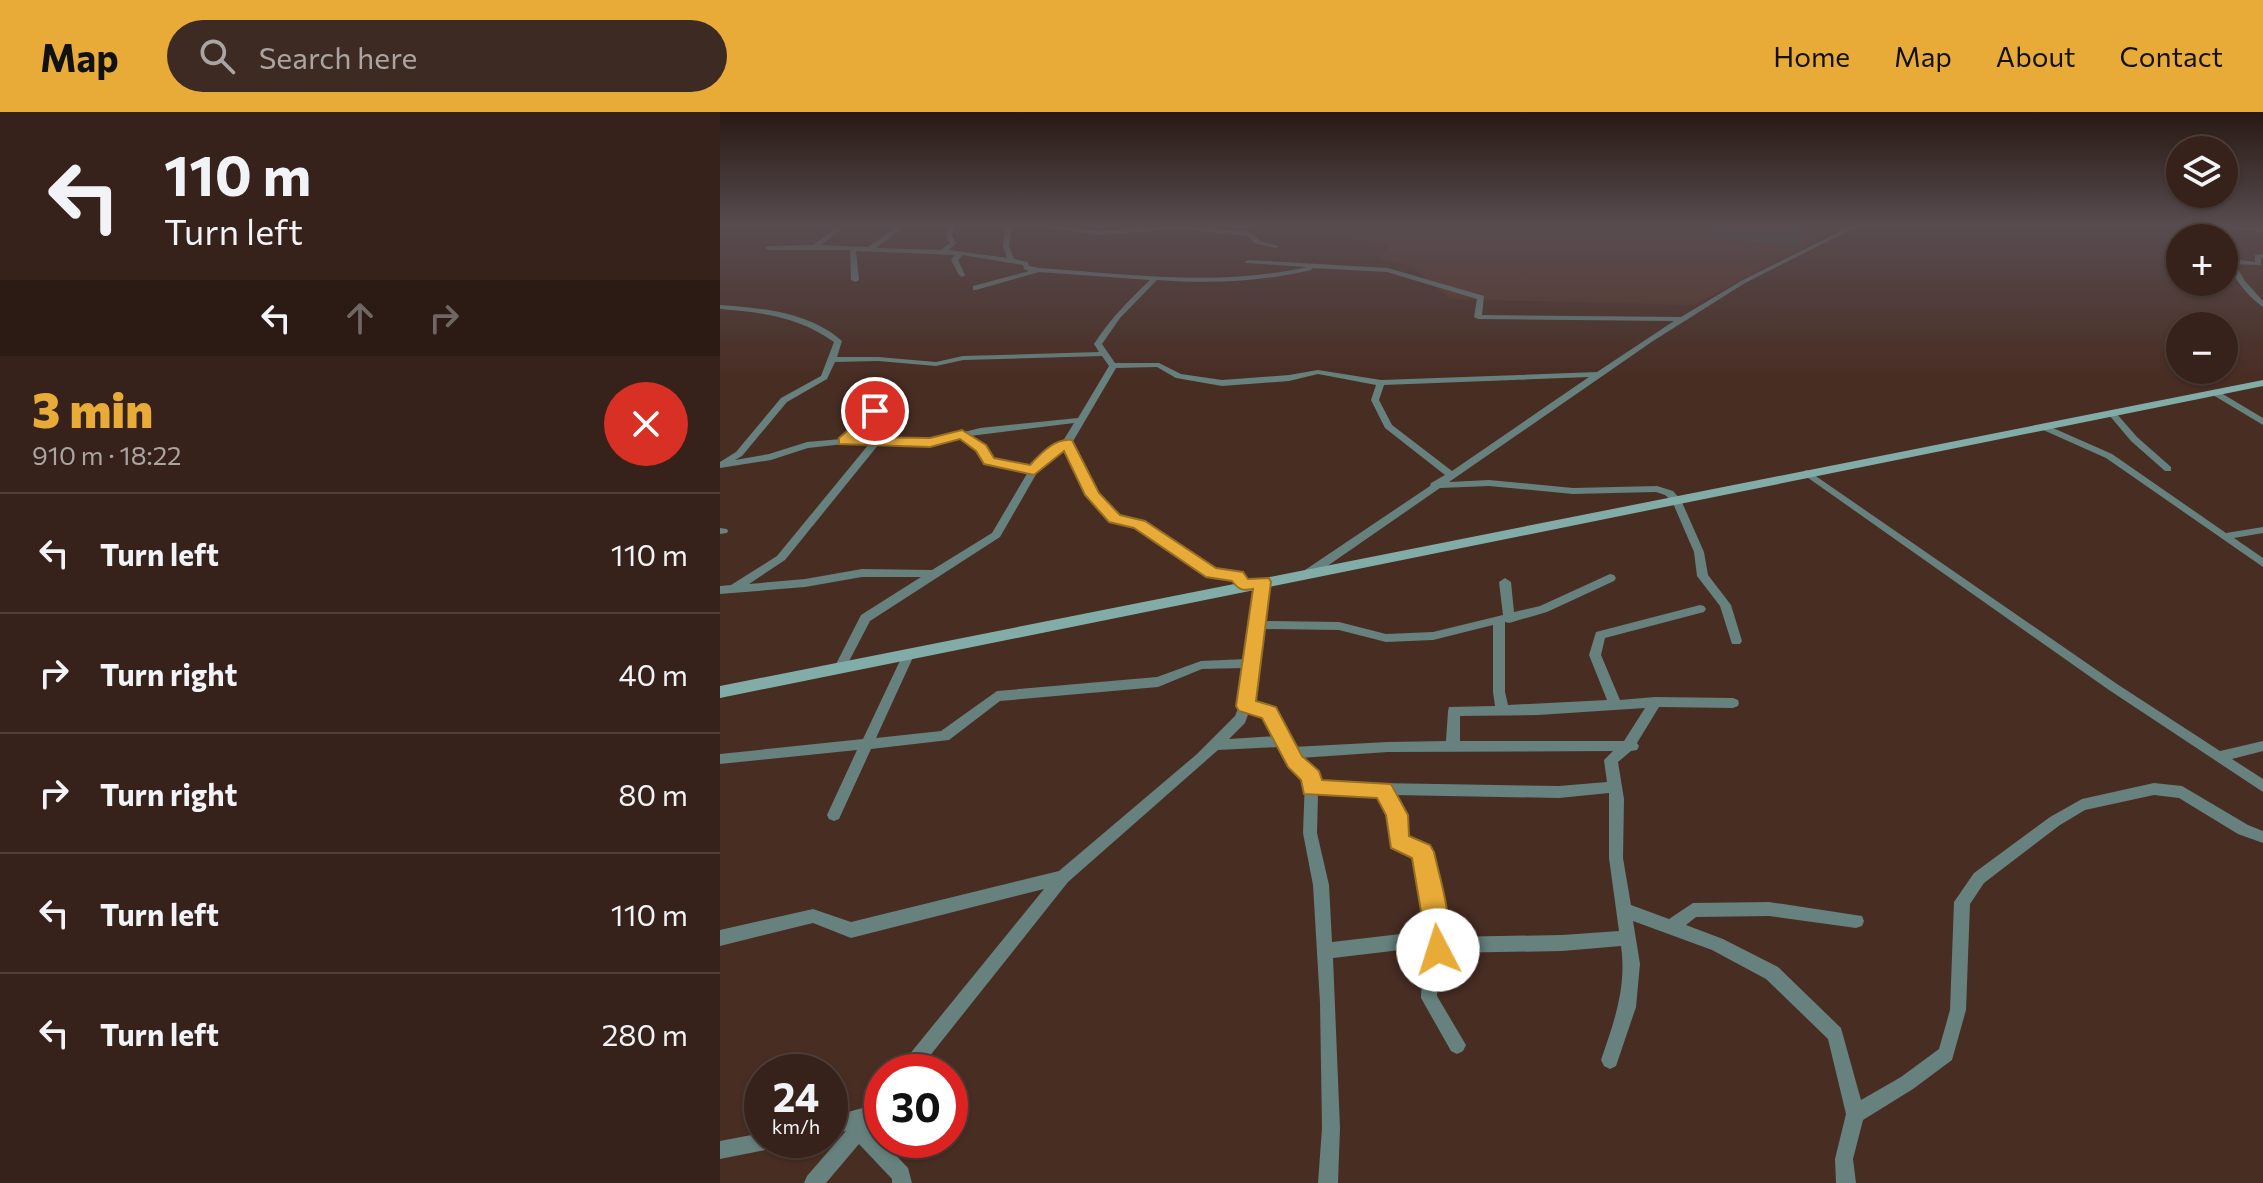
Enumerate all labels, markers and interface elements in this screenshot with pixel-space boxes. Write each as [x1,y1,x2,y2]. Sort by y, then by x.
search box [167,20,727,92]
text: Map [40,33,119,80]
icon: search [195,34,239,78]
text: Search here [259,38,417,75]
text: Home [1773,39,1850,73]
text: Map [1894,39,1952,73]
text: About [1996,39,2076,73]
text: Contact [2120,39,2223,73]
map controls [2166,136,2238,384]
button: layers [2166,136,2238,208]
text: 110 m [164,139,311,208]
icon: left [32,144,136,248]
text: Turn left [164,208,303,252]
button: + [2166,224,2238,296]
icon: left [254,296,298,340]
icon: ahead [338,296,382,340]
icon: right [422,296,466,340]
button: − [2166,312,2238,384]
pin [841,377,909,445]
text: 3 min [32,379,153,438]
button: close [604,382,688,466]
icon: arrive [853,389,897,433]
text: 910 m · 18:22 [32,439,182,470]
icon: left [32,531,76,575]
text: Turn left [100,535,219,572]
text: 110 m [611,535,688,572]
icon: right [32,651,76,695]
text: Turn right [100,655,237,692]
text: 40 m [619,655,688,692]
icon: right [32,771,76,815]
text: Turn right [100,775,237,812]
text: 80 m [618,775,688,812]
icon: left [32,891,76,935]
text: Turn left [100,895,219,932]
text: 110 m [611,895,688,932]
position arrow [1396,908,1480,992]
icon: left [32,1011,76,1055]
text: Turn left [100,1015,219,1052]
text: 280 m [602,1015,688,1052]
speed limit sign: 30 [864,1054,968,1158]
text: 24 [773,1071,819,1120]
text: km/h [772,1114,820,1138]

